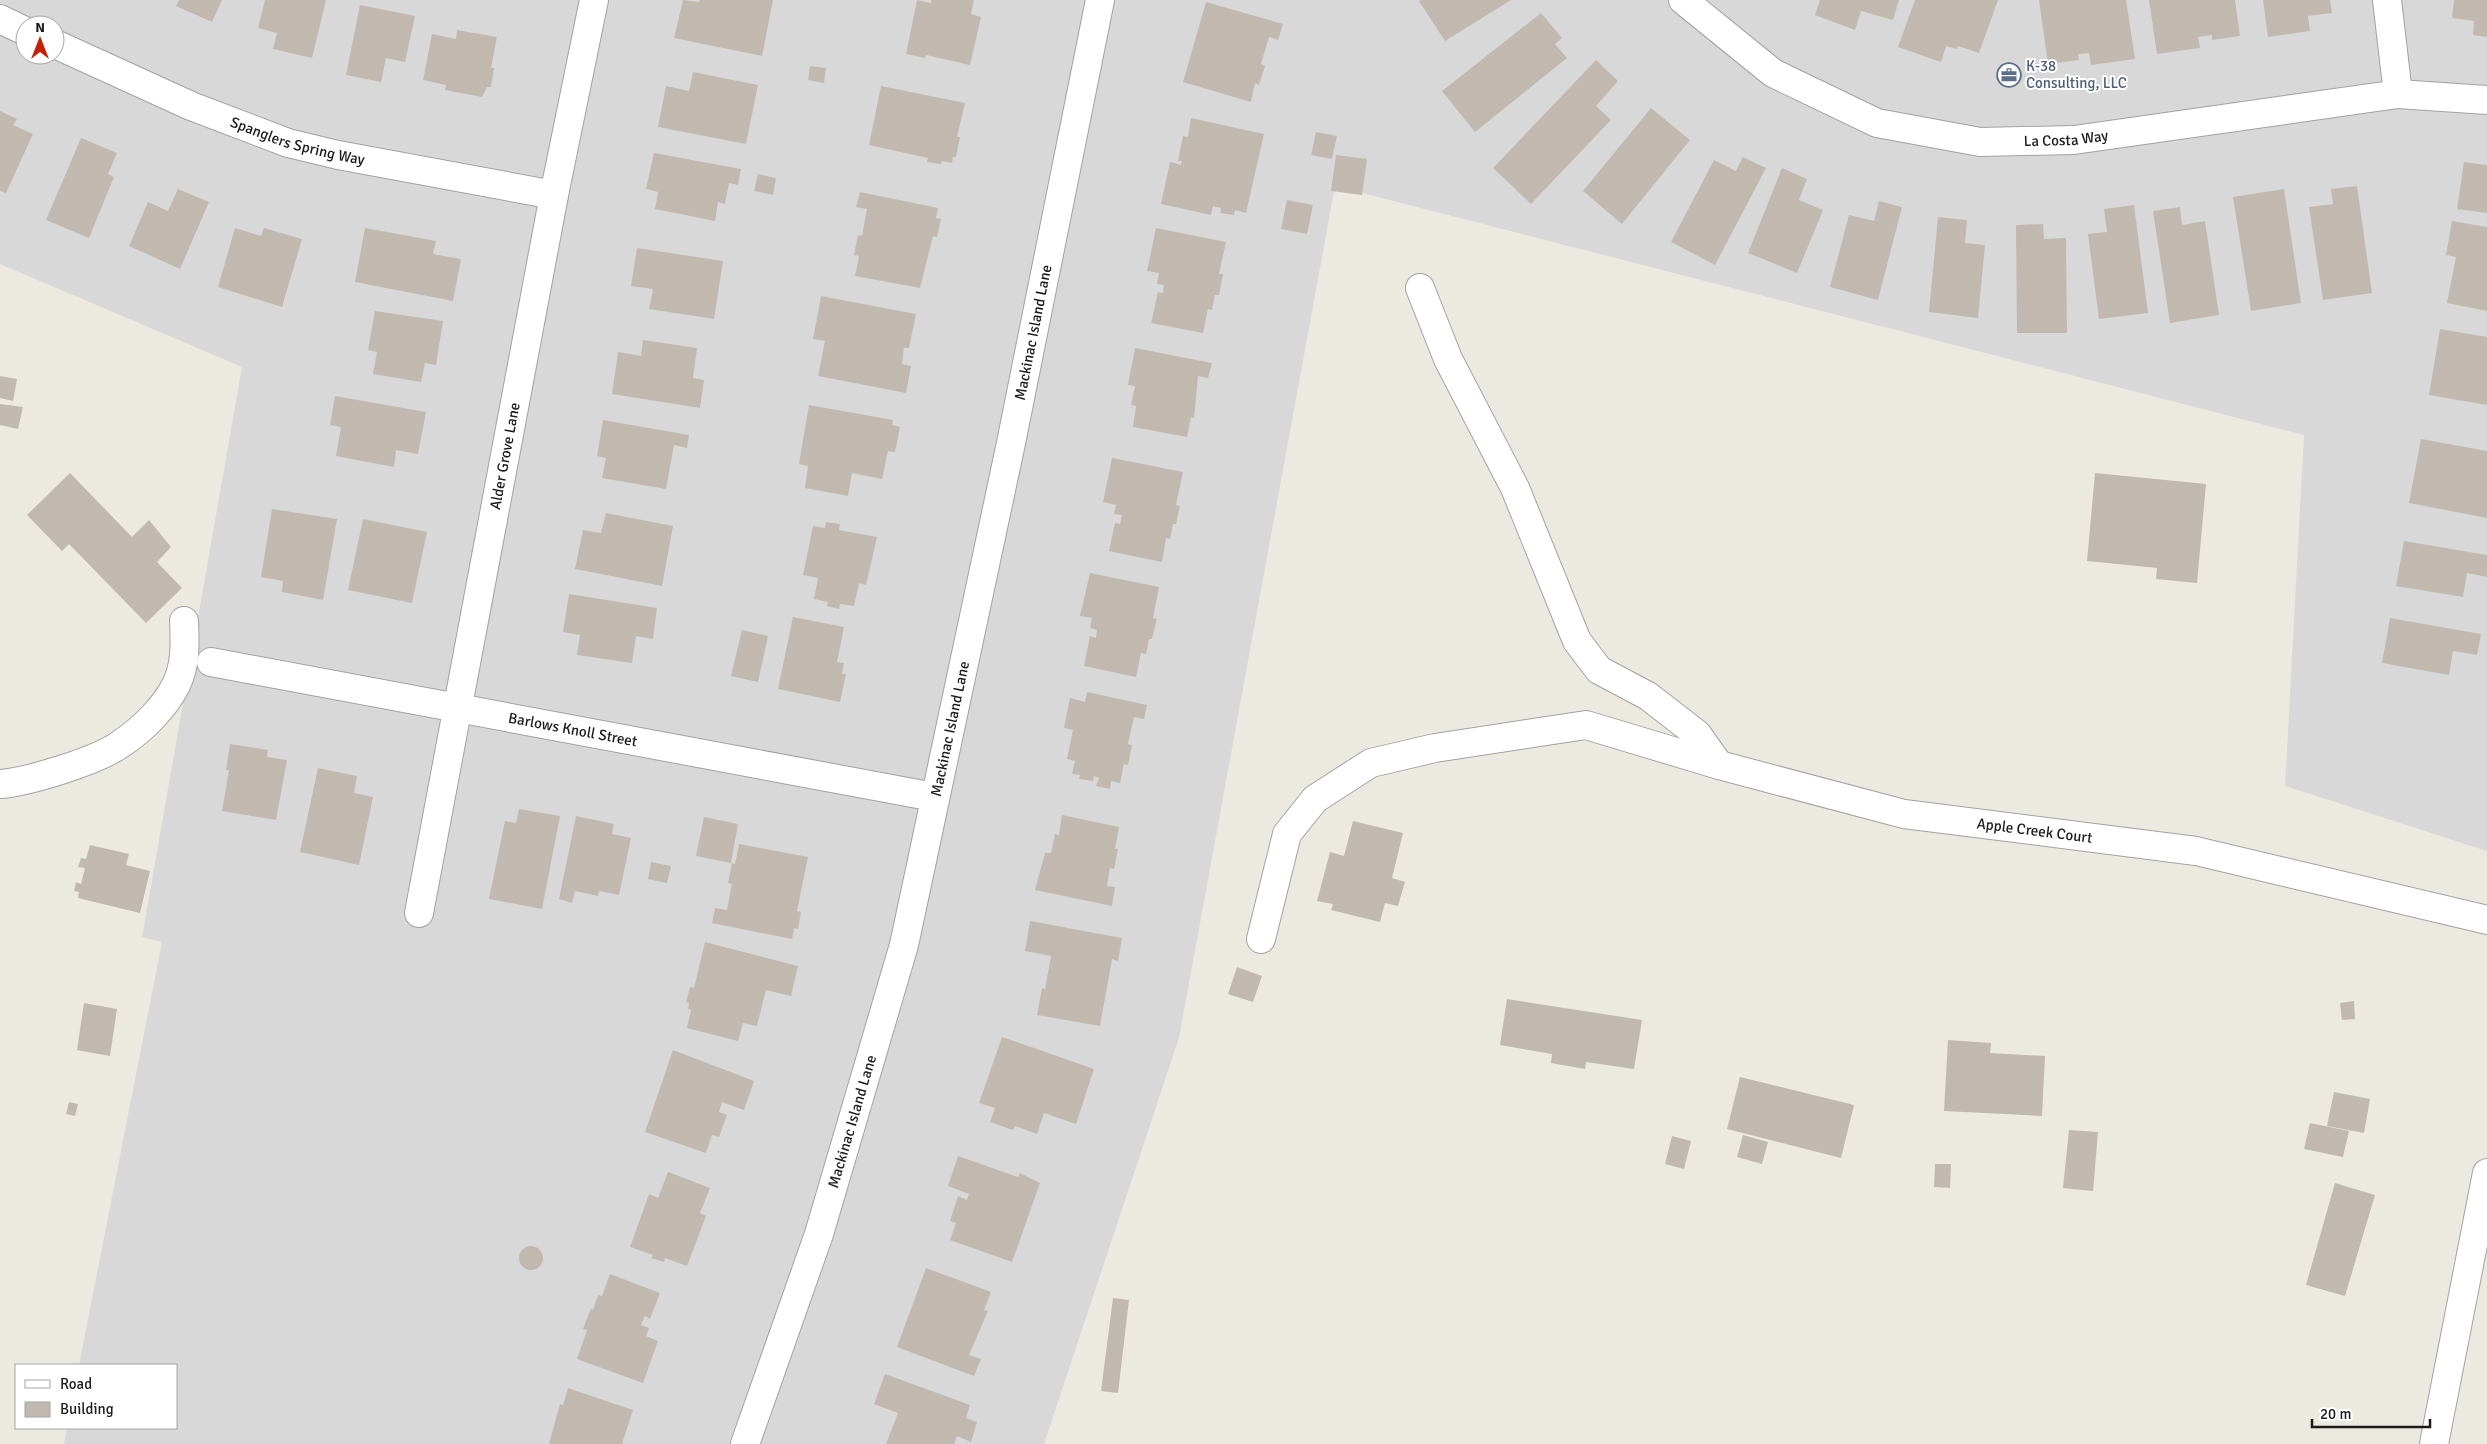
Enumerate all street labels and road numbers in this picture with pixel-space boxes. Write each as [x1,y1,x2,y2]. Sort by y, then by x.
street label: Spanglers Spring Way [228,113,366,169]
street label: La Costa Way [2023,126,2109,150]
street label: Mackinac Island Lane [1011,263,1056,402]
street label: Alder Grove Lane [486,401,524,511]
street label: Mackinac Island Lane [927,659,973,798]
street label: Barlows Knoll Street [507,709,639,750]
street label: Apple Creek Court [1976,814,2094,847]
street label: Mackinac Island Lane [824,1053,880,1190]

